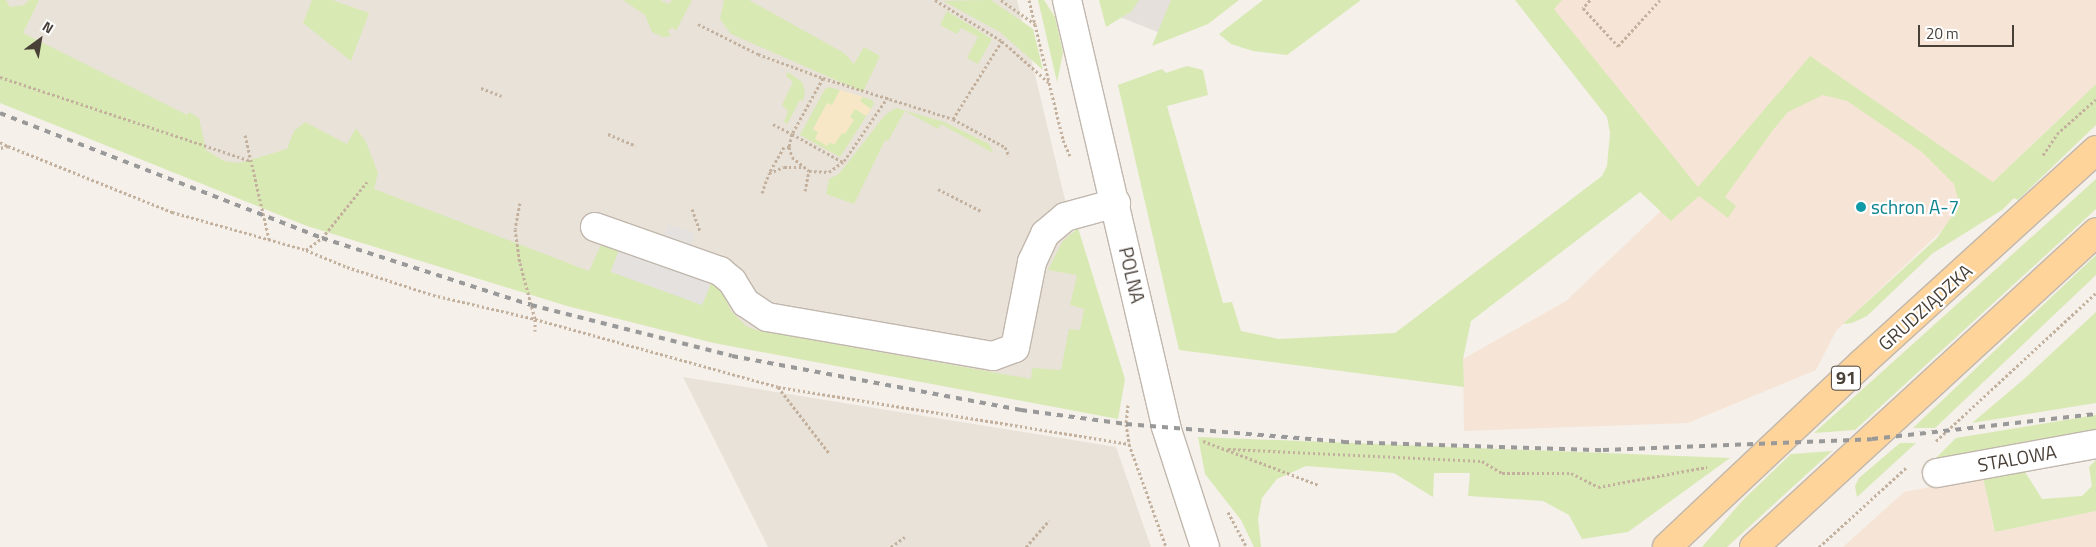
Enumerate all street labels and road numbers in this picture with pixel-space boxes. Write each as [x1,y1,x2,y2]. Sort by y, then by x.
street label: POLNA [1114,245,1150,305]
street label: GRUDZIĄDZKA [1873,259,1977,355]
road number: 91 [1830,362,1862,393]
street label: STALOWA [1976,440,2058,476]

